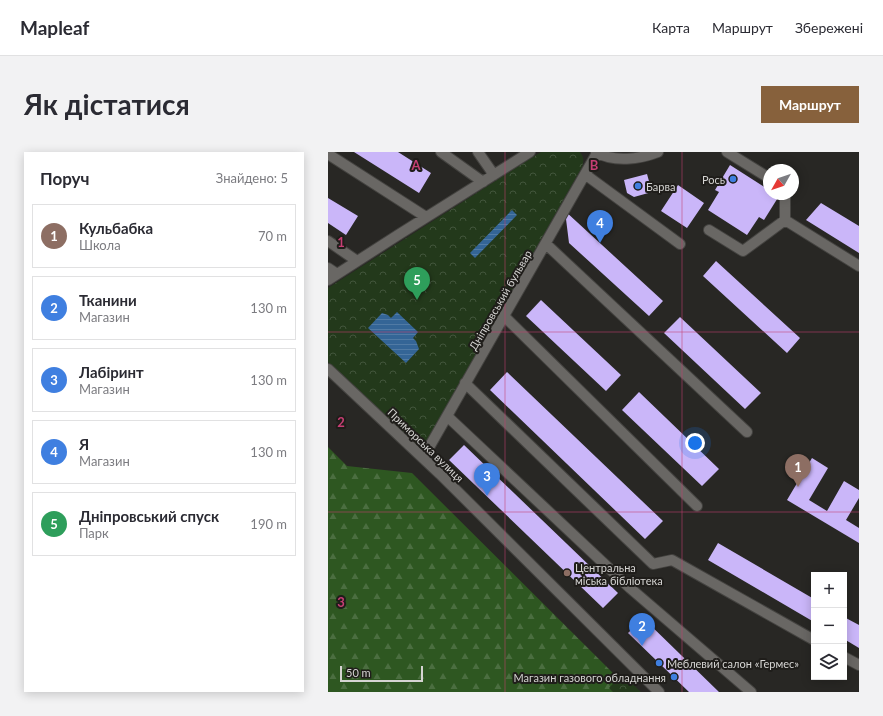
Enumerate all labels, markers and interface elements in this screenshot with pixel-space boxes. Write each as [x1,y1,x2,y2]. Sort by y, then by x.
text: Mapleaf [20,16,89,39]
text: Карта [652,19,690,36]
text: Маршрут [712,19,773,36]
text: Збережені [795,19,863,36]
button: Маршрут [761,86,859,123]
text: Як дістатися [24,87,190,121]
text: A [410,157,421,173]
text: B [590,157,599,173]
north arrow [763,164,799,200]
text: Поруч [40,168,90,189]
text: Знайдено: 5 [216,170,288,186]
place label: Рось [702,173,725,186]
marker: Рось [728,174,738,184]
place label: Барва [646,180,675,193]
marker: Барва [633,181,643,191]
pin: 4 [587,210,613,243]
text: Кульбабка [79,219,153,237]
text: 1 [50,228,58,244]
text: 70 m [258,228,287,244]
text: 1 [337,234,345,250]
text: Школа [79,237,121,253]
street label: Дніпровський бульвар [466,248,534,352]
pin: 5 [404,267,430,300]
text: Тканини [79,291,137,309]
text: 2 [50,300,58,316]
text: 130 m [250,300,287,316]
text: Магазин [79,309,130,325]
text: Лабіринт [79,363,144,381]
text: 3 [50,372,58,388]
text: 130 m [250,372,287,388]
text: Магазин [79,381,130,397]
street label: Приморська вулиця [385,405,467,485]
text: 2 [337,414,345,430]
your location [685,433,705,453]
text: Я [79,435,89,453]
text: 4 [50,444,58,460]
text: 130 m [250,444,287,460]
text: Магазин [79,453,130,469]
pin: 1 [785,454,811,487]
pin: 3 [474,463,500,496]
text: Дніпровський спуск [79,507,219,525]
text: 5 [50,516,58,532]
text: 190 m [250,516,287,532]
text: Парк [79,525,109,541]
place label: Центральна міська бібліотека [575,561,663,587]
marker: Центральна міська бібліотека [562,568,572,578]
map controls [811,572,847,680]
button: + [811,572,847,608]
text: 3 [337,594,345,610]
button: − [811,608,847,644]
pin: 2 [629,613,655,646]
button: layers [811,644,847,680]
place label: Меблевий салон «Гермес» [667,657,799,670]
marker: Меблевий салон «Гермес» [654,658,664,668]
scale bar [340,664,423,683]
text: 50 m [346,666,371,679]
place label: Магазин газового обладнання [513,671,666,684]
marker: Магазин газового обладнання [669,672,679,682]

